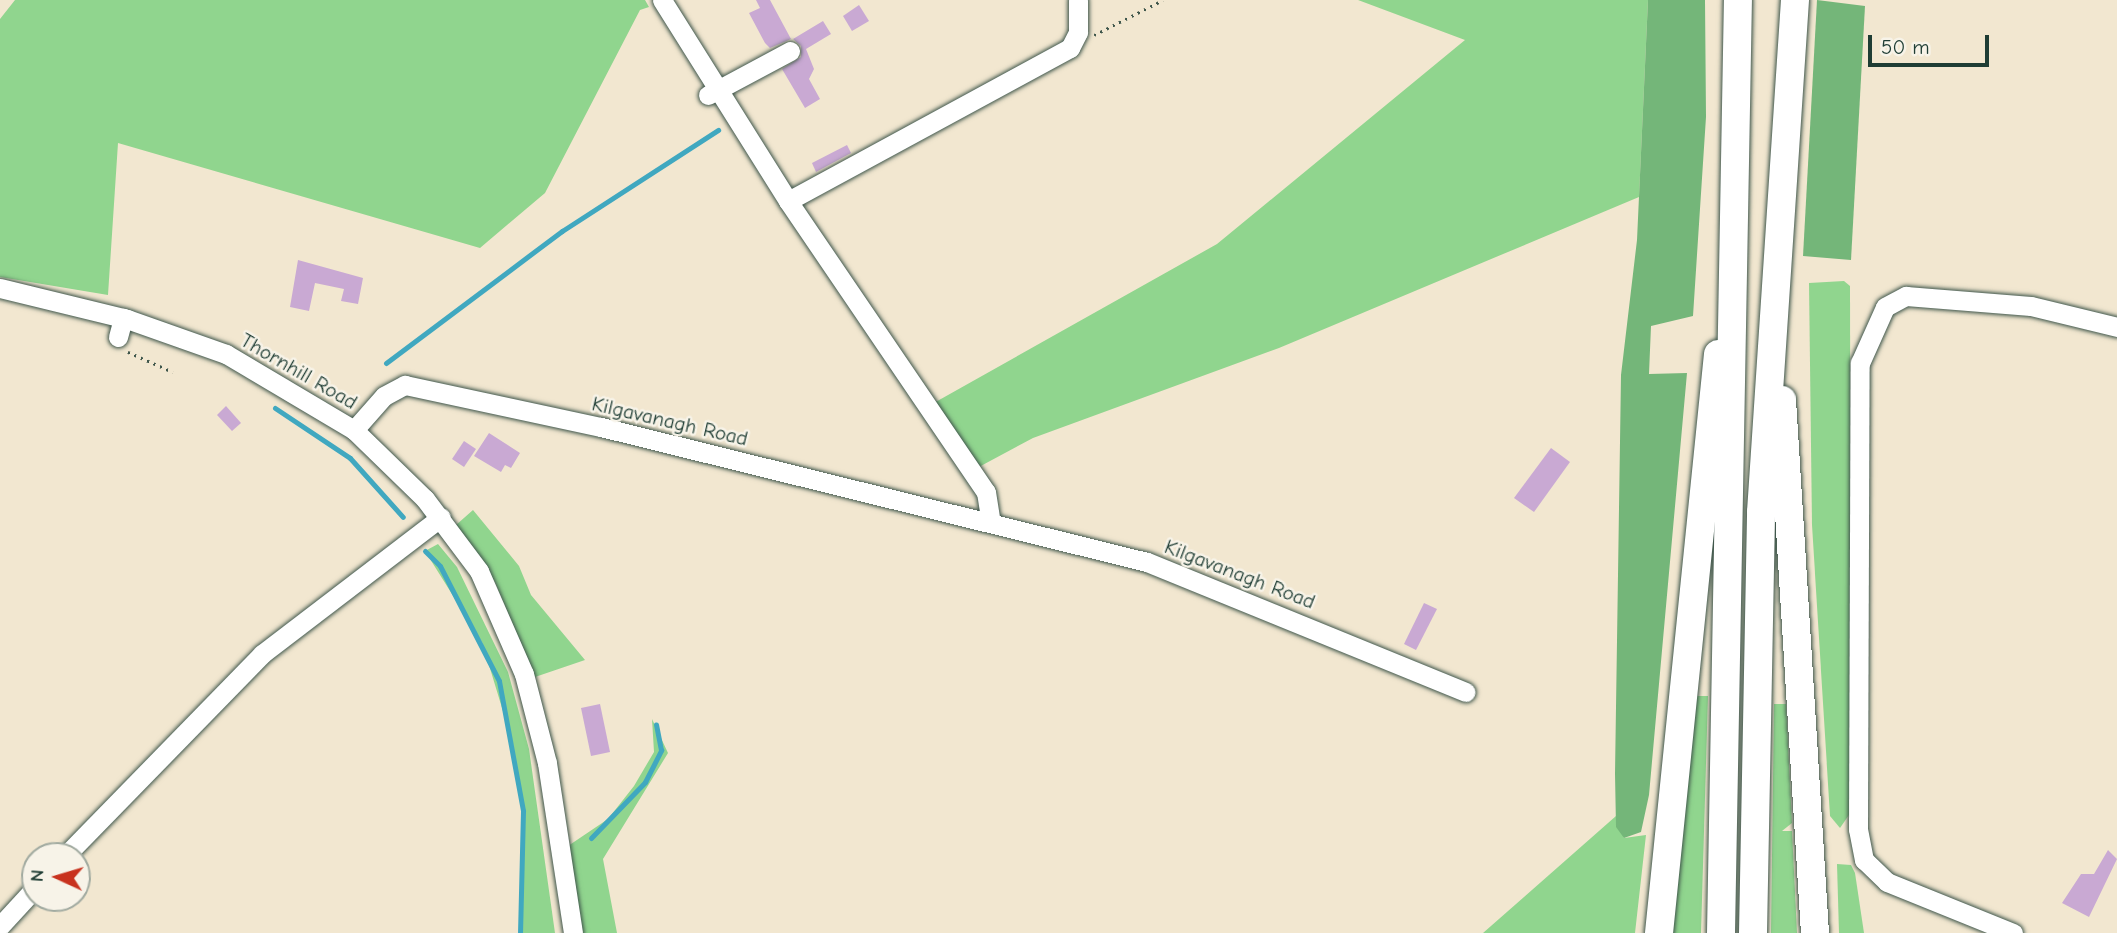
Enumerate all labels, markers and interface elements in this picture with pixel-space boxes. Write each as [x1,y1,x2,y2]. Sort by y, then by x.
scale bar [1872,21,1993,65]
text: 50 m [1881,35,1930,59]
street label: Thornhill Road [236,327,362,415]
street label: Kilgavanagh Road [589,391,751,451]
street label: Kilgavanagh Road [1161,534,1319,614]
north arrow [21,842,91,912]
text: N [26,869,48,883]

